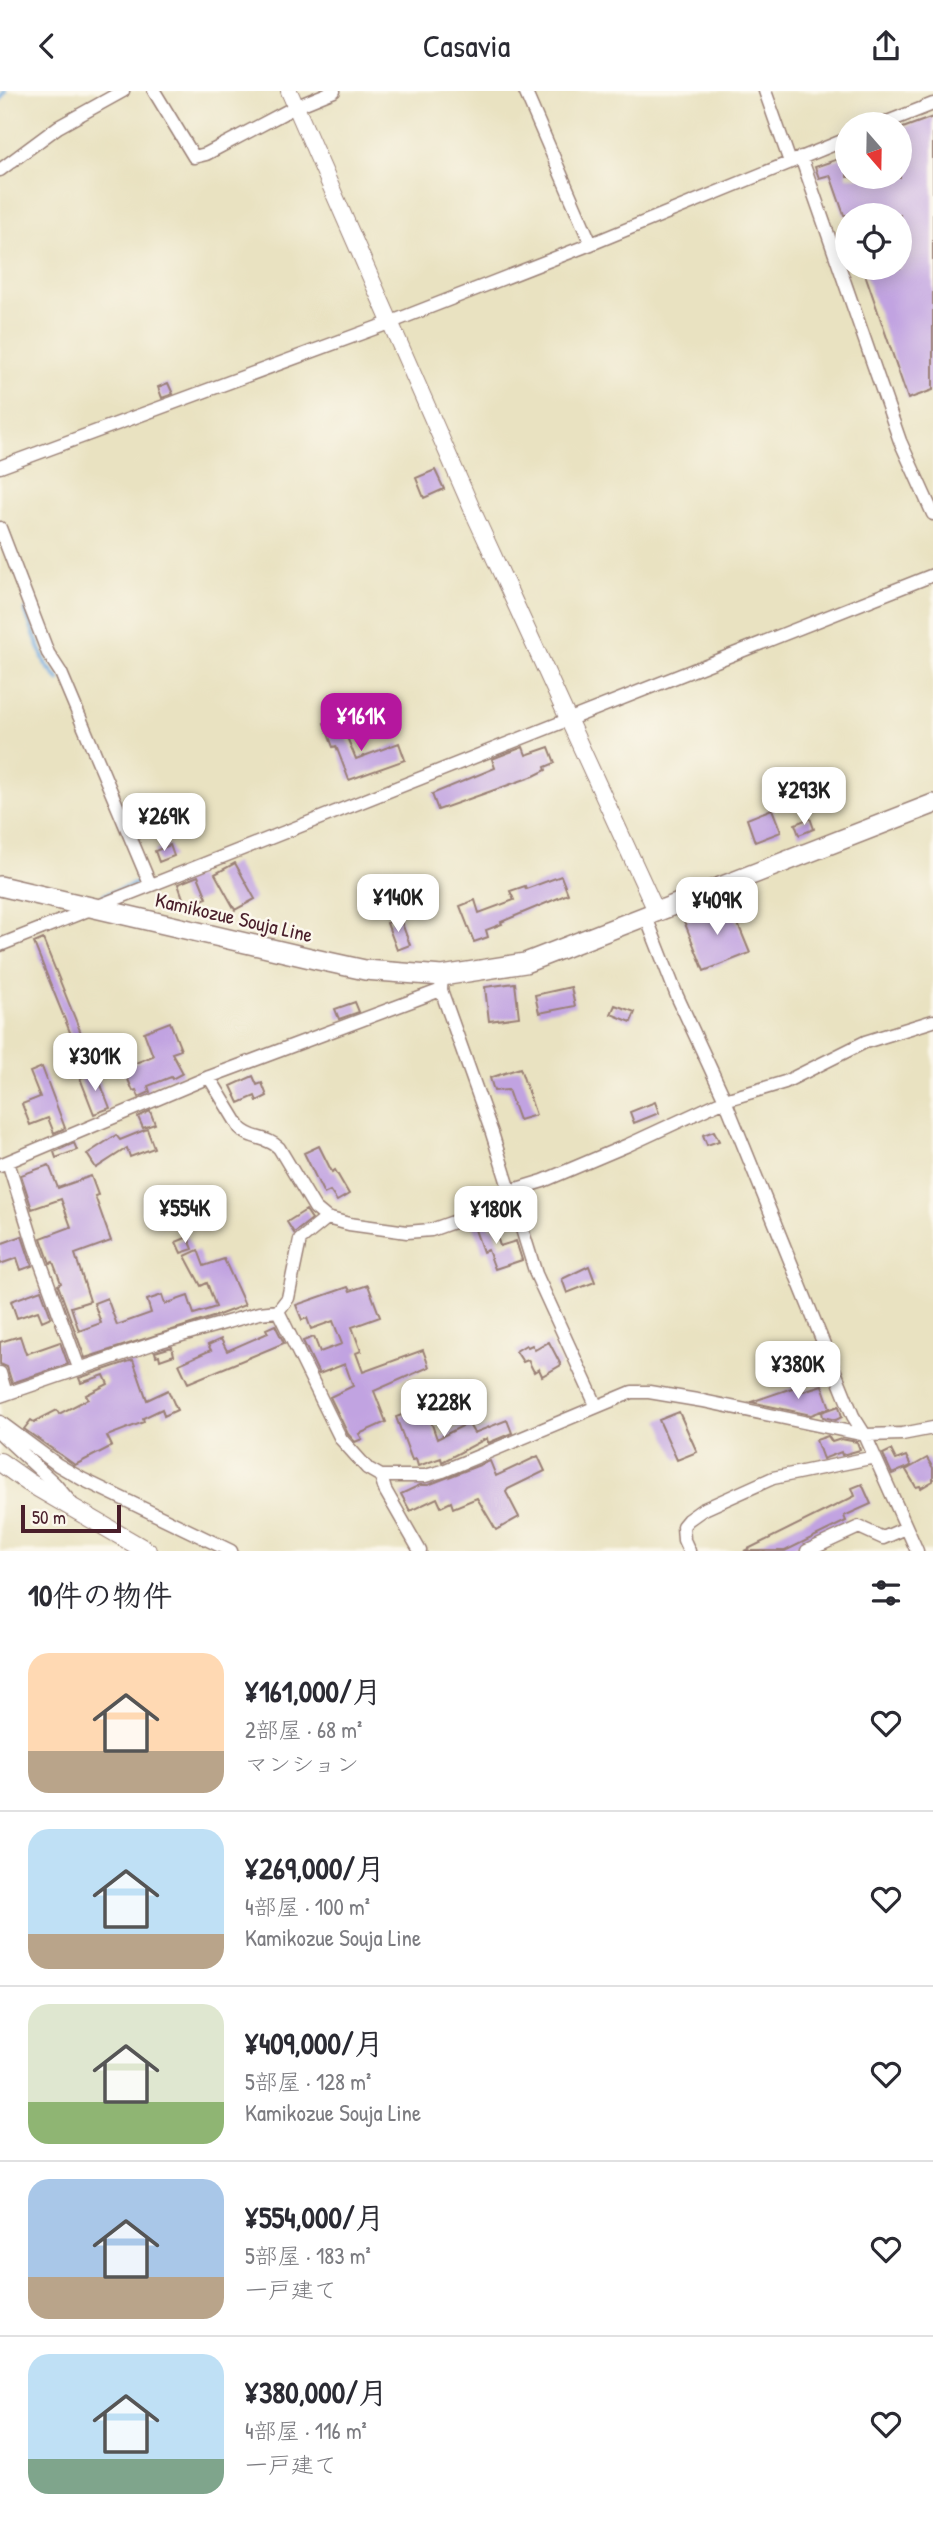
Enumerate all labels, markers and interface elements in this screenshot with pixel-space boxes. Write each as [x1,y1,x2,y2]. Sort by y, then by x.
text: Casavia [423,24,510,67]
icon: back [28,27,66,65]
icon: share [867,27,905,65]
north arrow [835,112,912,189]
map controls [835,112,912,280]
button: locate [835,203,912,280]
pin: ¥161K [312,693,410,753]
text: ¥161K [337,700,385,731]
pin: ¥293K [755,767,853,827]
text: ¥293K [778,774,830,805]
pin: ¥269K [115,793,213,853]
text: ¥269K [138,800,190,831]
pin: ¥140K [349,875,447,934]
pin: ¥409K [668,877,766,937]
text: ¥140K [373,881,423,912]
text: ¥409K [692,884,742,915]
street label: Kamikozue Souja Line [152,885,316,949]
pin: ¥301K [46,1033,144,1093]
text: ¥301K [69,1040,121,1071]
pin: ¥554K [136,1185,234,1245]
pin: ¥180K [447,1187,545,1246]
text: ¥554K [160,1192,210,1223]
text: ¥180K [470,1193,522,1224]
pin: ¥380K [749,1341,847,1401]
text: ¥380K [771,1348,825,1379]
pin: ¥228K [395,1379,493,1439]
text: ¥228K [417,1386,471,1417]
scale bar [21,1502,121,1534]
text: 50 m [32,1504,66,1530]
icon: filters [867,1574,905,1612]
text: 10件の物件 [28,1575,172,1615]
text: ¥161,000/月 [245,1671,382,1711]
icon: home [84,1681,168,1765]
icon: heart [867,1704,905,1742]
text: 2部屋 · 68 m² [245,1714,362,1745]
text: マンション [245,1748,359,1779]
text: ¥269,000/月 [245,1848,385,1888]
icon: home [84,1857,168,1941]
icon: heart [867,1880,905,1918]
text: 4部屋 · 100 m² [245,1891,370,1922]
text: Kamikozue Souja Line [245,1922,421,1953]
text: ¥409,000/月 [245,2023,384,2063]
icon: home [84,2032,168,2116]
icon: heart [867,2055,905,2093]
text: 5部屋 · 128 m² [245,2066,371,2097]
text: Kamikozue Souja Line [245,2097,421,2128]
text: ¥554,000/月 [245,2197,385,2237]
icon: home [84,2207,168,2291]
icon: heart [867,2230,905,2268]
text: 5部屋 · 183 m² [245,2240,371,2271]
text: 一戸建て [245,2274,337,2305]
text: ¥380,000/月 [245,2372,388,2412]
icon: home [84,2382,168,2466]
icon: heart [867,2405,905,2443]
text: 4部屋 · 116 m² [245,2415,367,2446]
text: 一戸建て [245,2449,337,2480]

